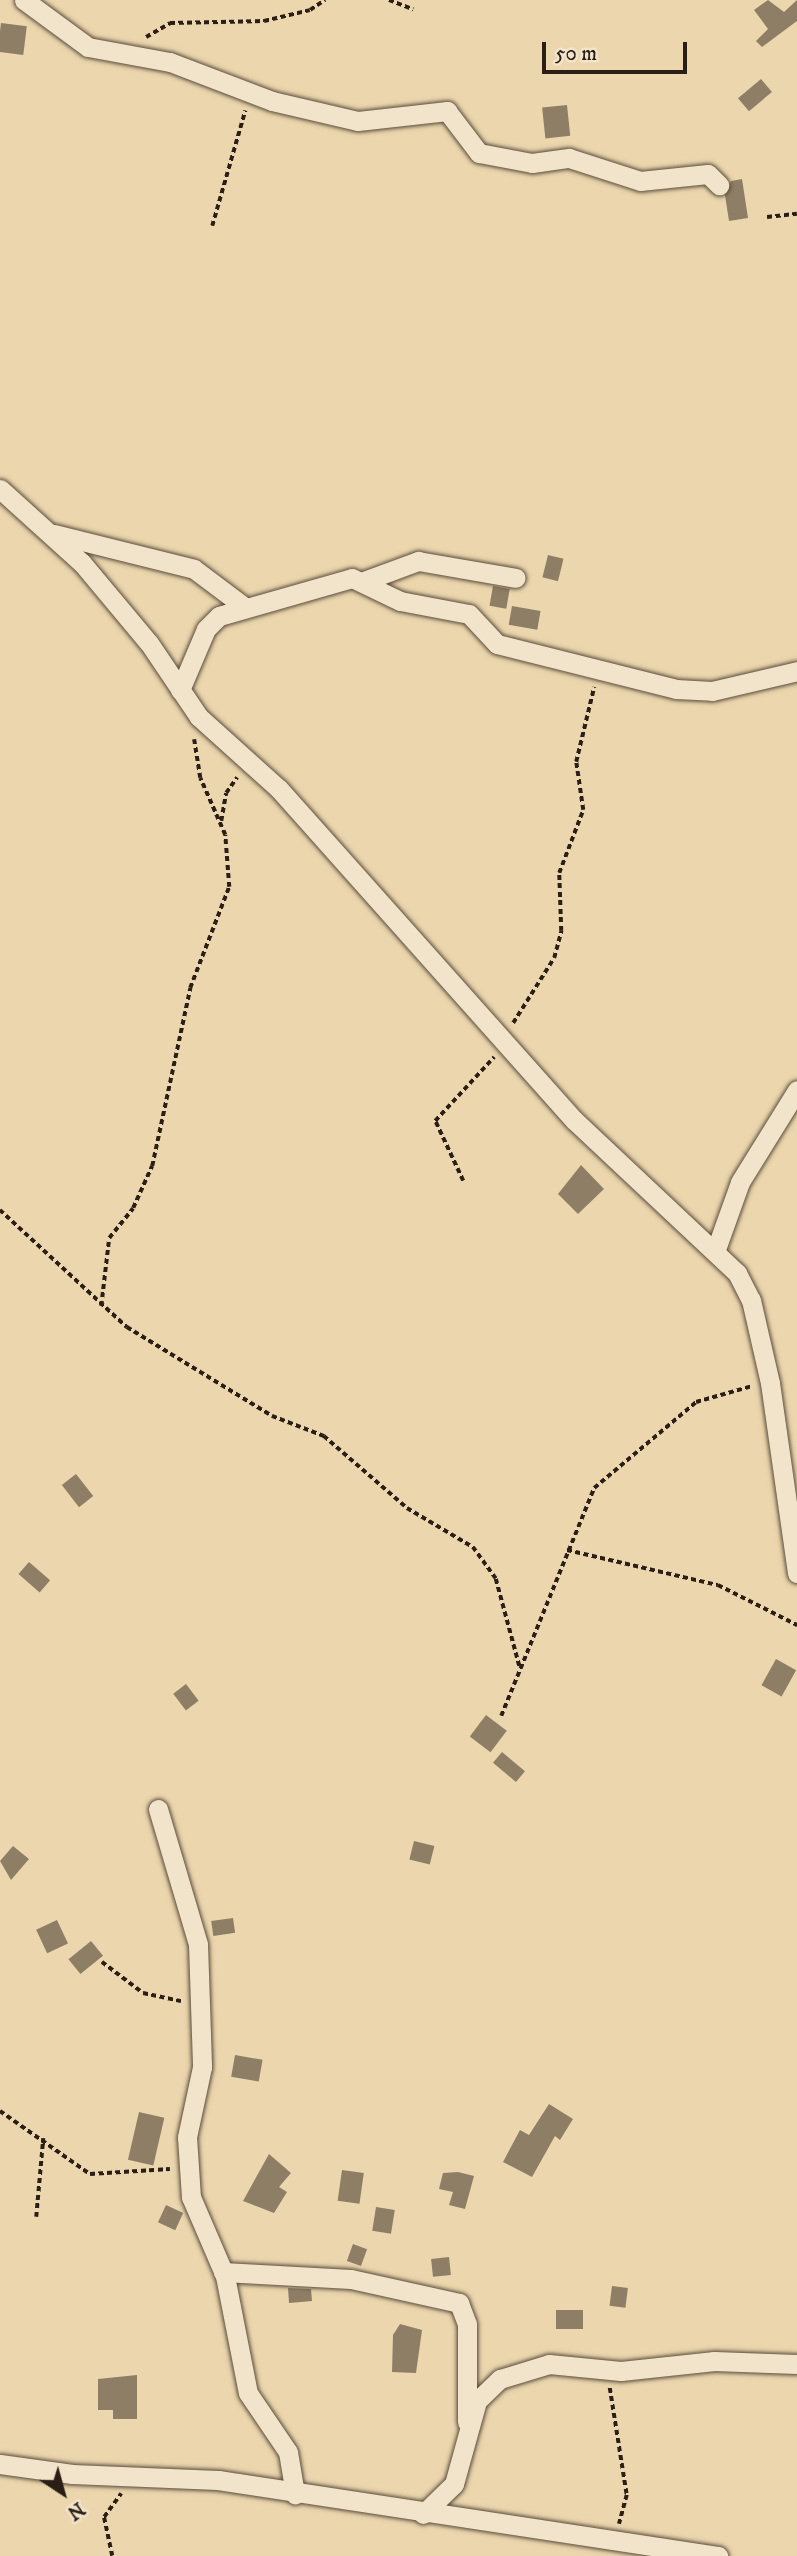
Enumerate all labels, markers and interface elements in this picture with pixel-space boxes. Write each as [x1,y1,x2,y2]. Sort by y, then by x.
scale bar [545,28,690,72]
text: 50 m [555,41,597,67]
north arrow [28,2458,98,2528]
text: N [63,2496,89,2524]

